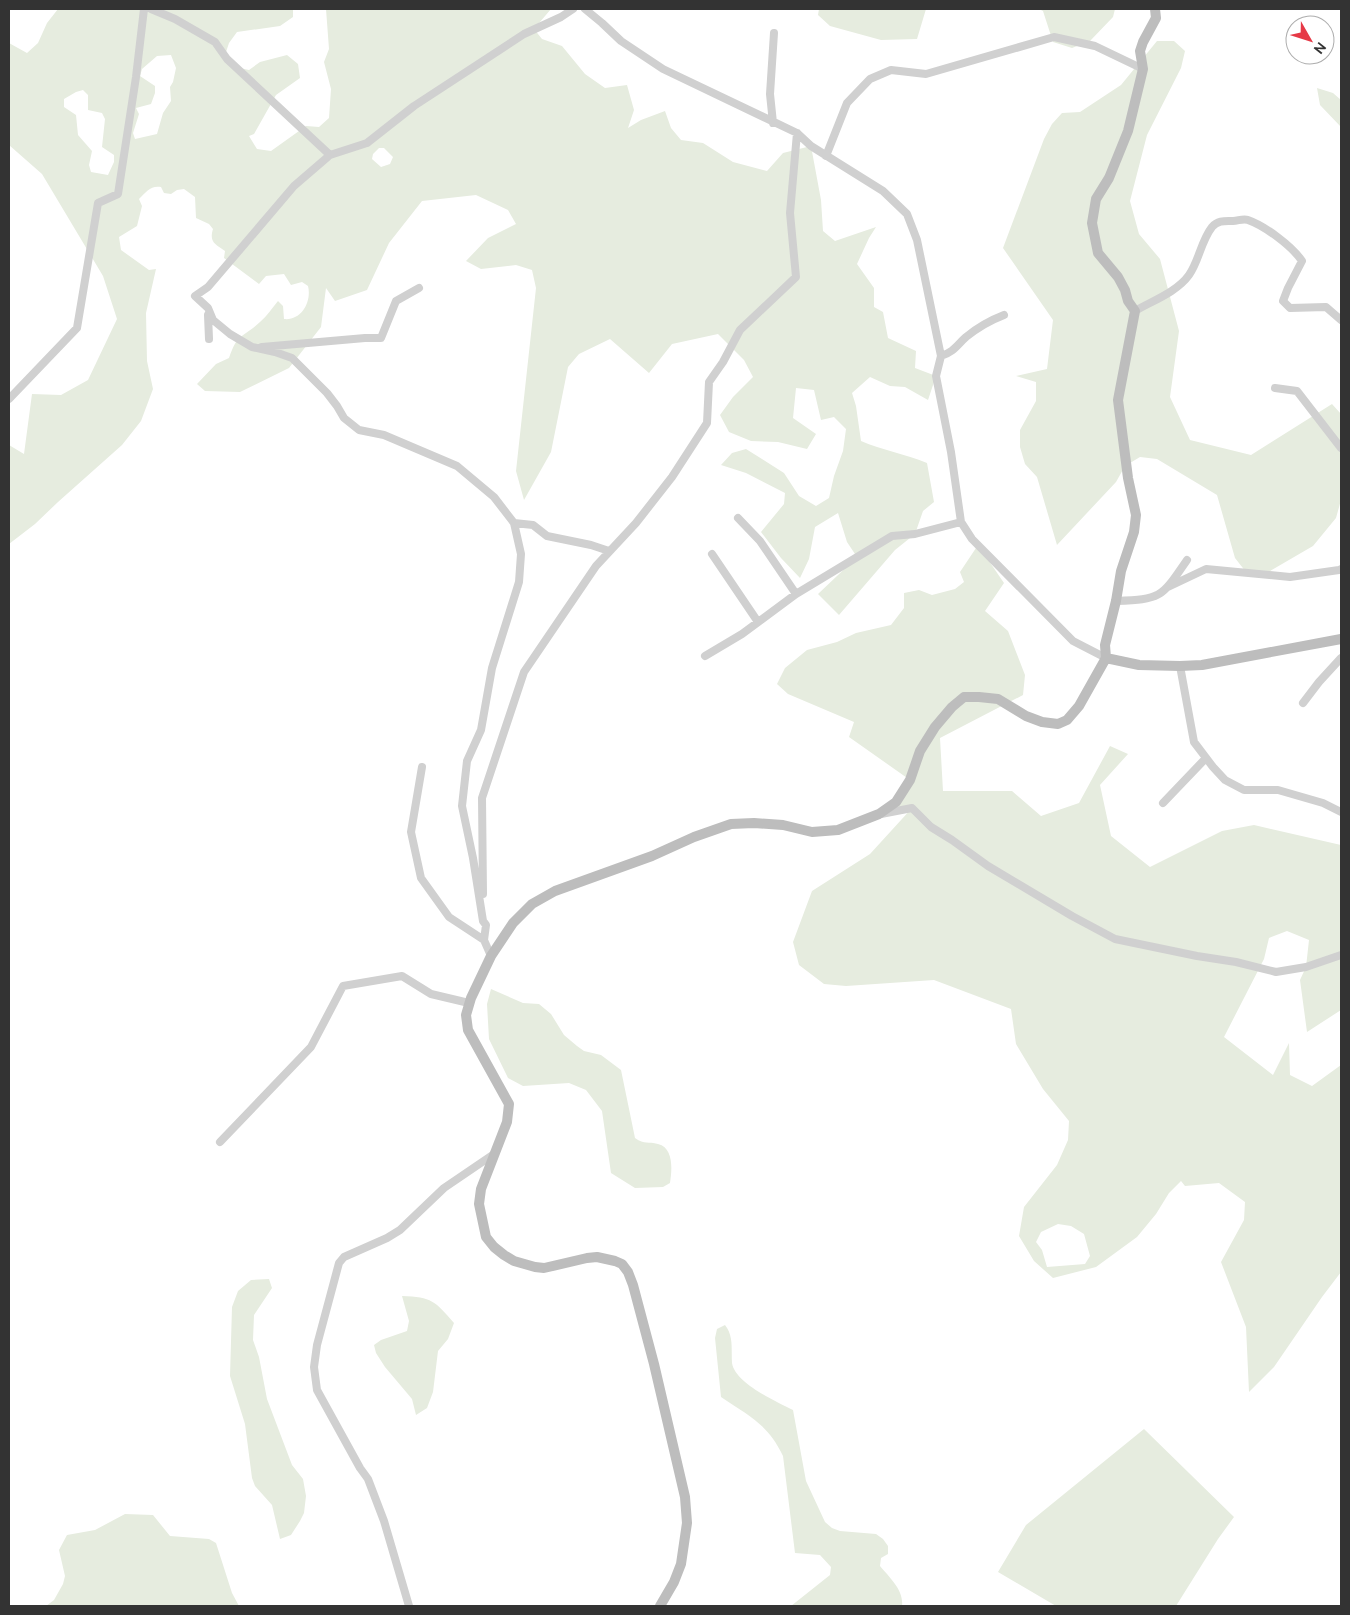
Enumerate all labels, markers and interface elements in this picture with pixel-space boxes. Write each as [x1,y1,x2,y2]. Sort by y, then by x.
north arrow [1285,15,1335,65]
text: N [1311,39,1330,57]

